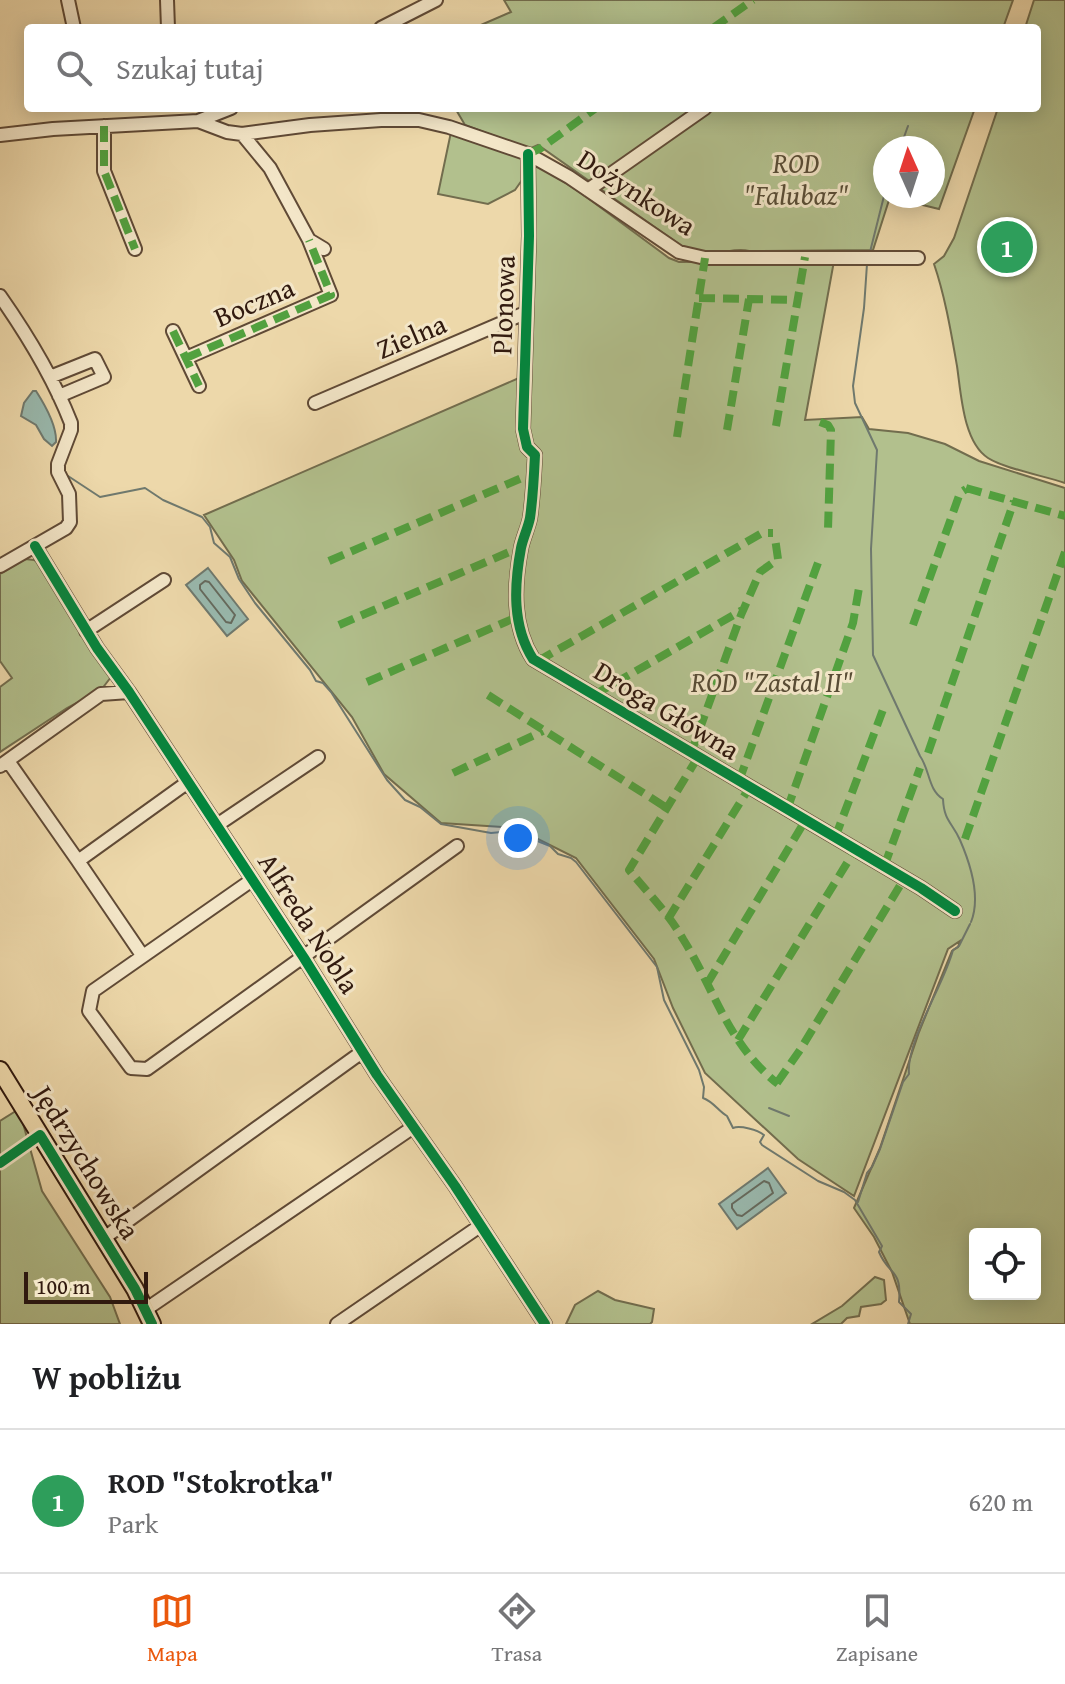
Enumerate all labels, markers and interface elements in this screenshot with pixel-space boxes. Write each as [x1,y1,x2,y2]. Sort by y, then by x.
search box [24,24,1041,112]
icon: search [52,46,96,90]
text: Szukaj tutaj [116,46,264,90]
north arrow [873,136,945,208]
street label: Dożynkowa [570,138,705,246]
park label: ROD "Falubaz" [744,142,848,215]
pin: 1 [981,217,1033,277]
street label: Plonowa [480,254,525,355]
street label: Boczna [207,266,301,337]
street label: Zielna [369,302,453,369]
street label: Droga Główna [587,650,749,770]
park label: ROD "Zastal II" [690,661,853,702]
your location [498,818,538,858]
street label: Alfreda Nobla [248,844,371,1002]
street label: Jędrzychowska [22,1074,151,1247]
map controls [969,1228,1041,1300]
button: locate [969,1228,1041,1300]
scale bar [24,1268,148,1304]
text: 100 m [36,1270,91,1302]
text: W pobliżu [32,1352,181,1401]
text: ROD "Stokrotka" [108,1460,334,1504]
text: 1 [51,1482,65,1521]
text: 620 m [968,1482,1033,1521]
text: Park [108,1504,158,1543]
tab: Mapa [147,1589,198,1669]
tab: Trasa [492,1589,542,1669]
tab: Zapisane [836,1589,918,1669]

